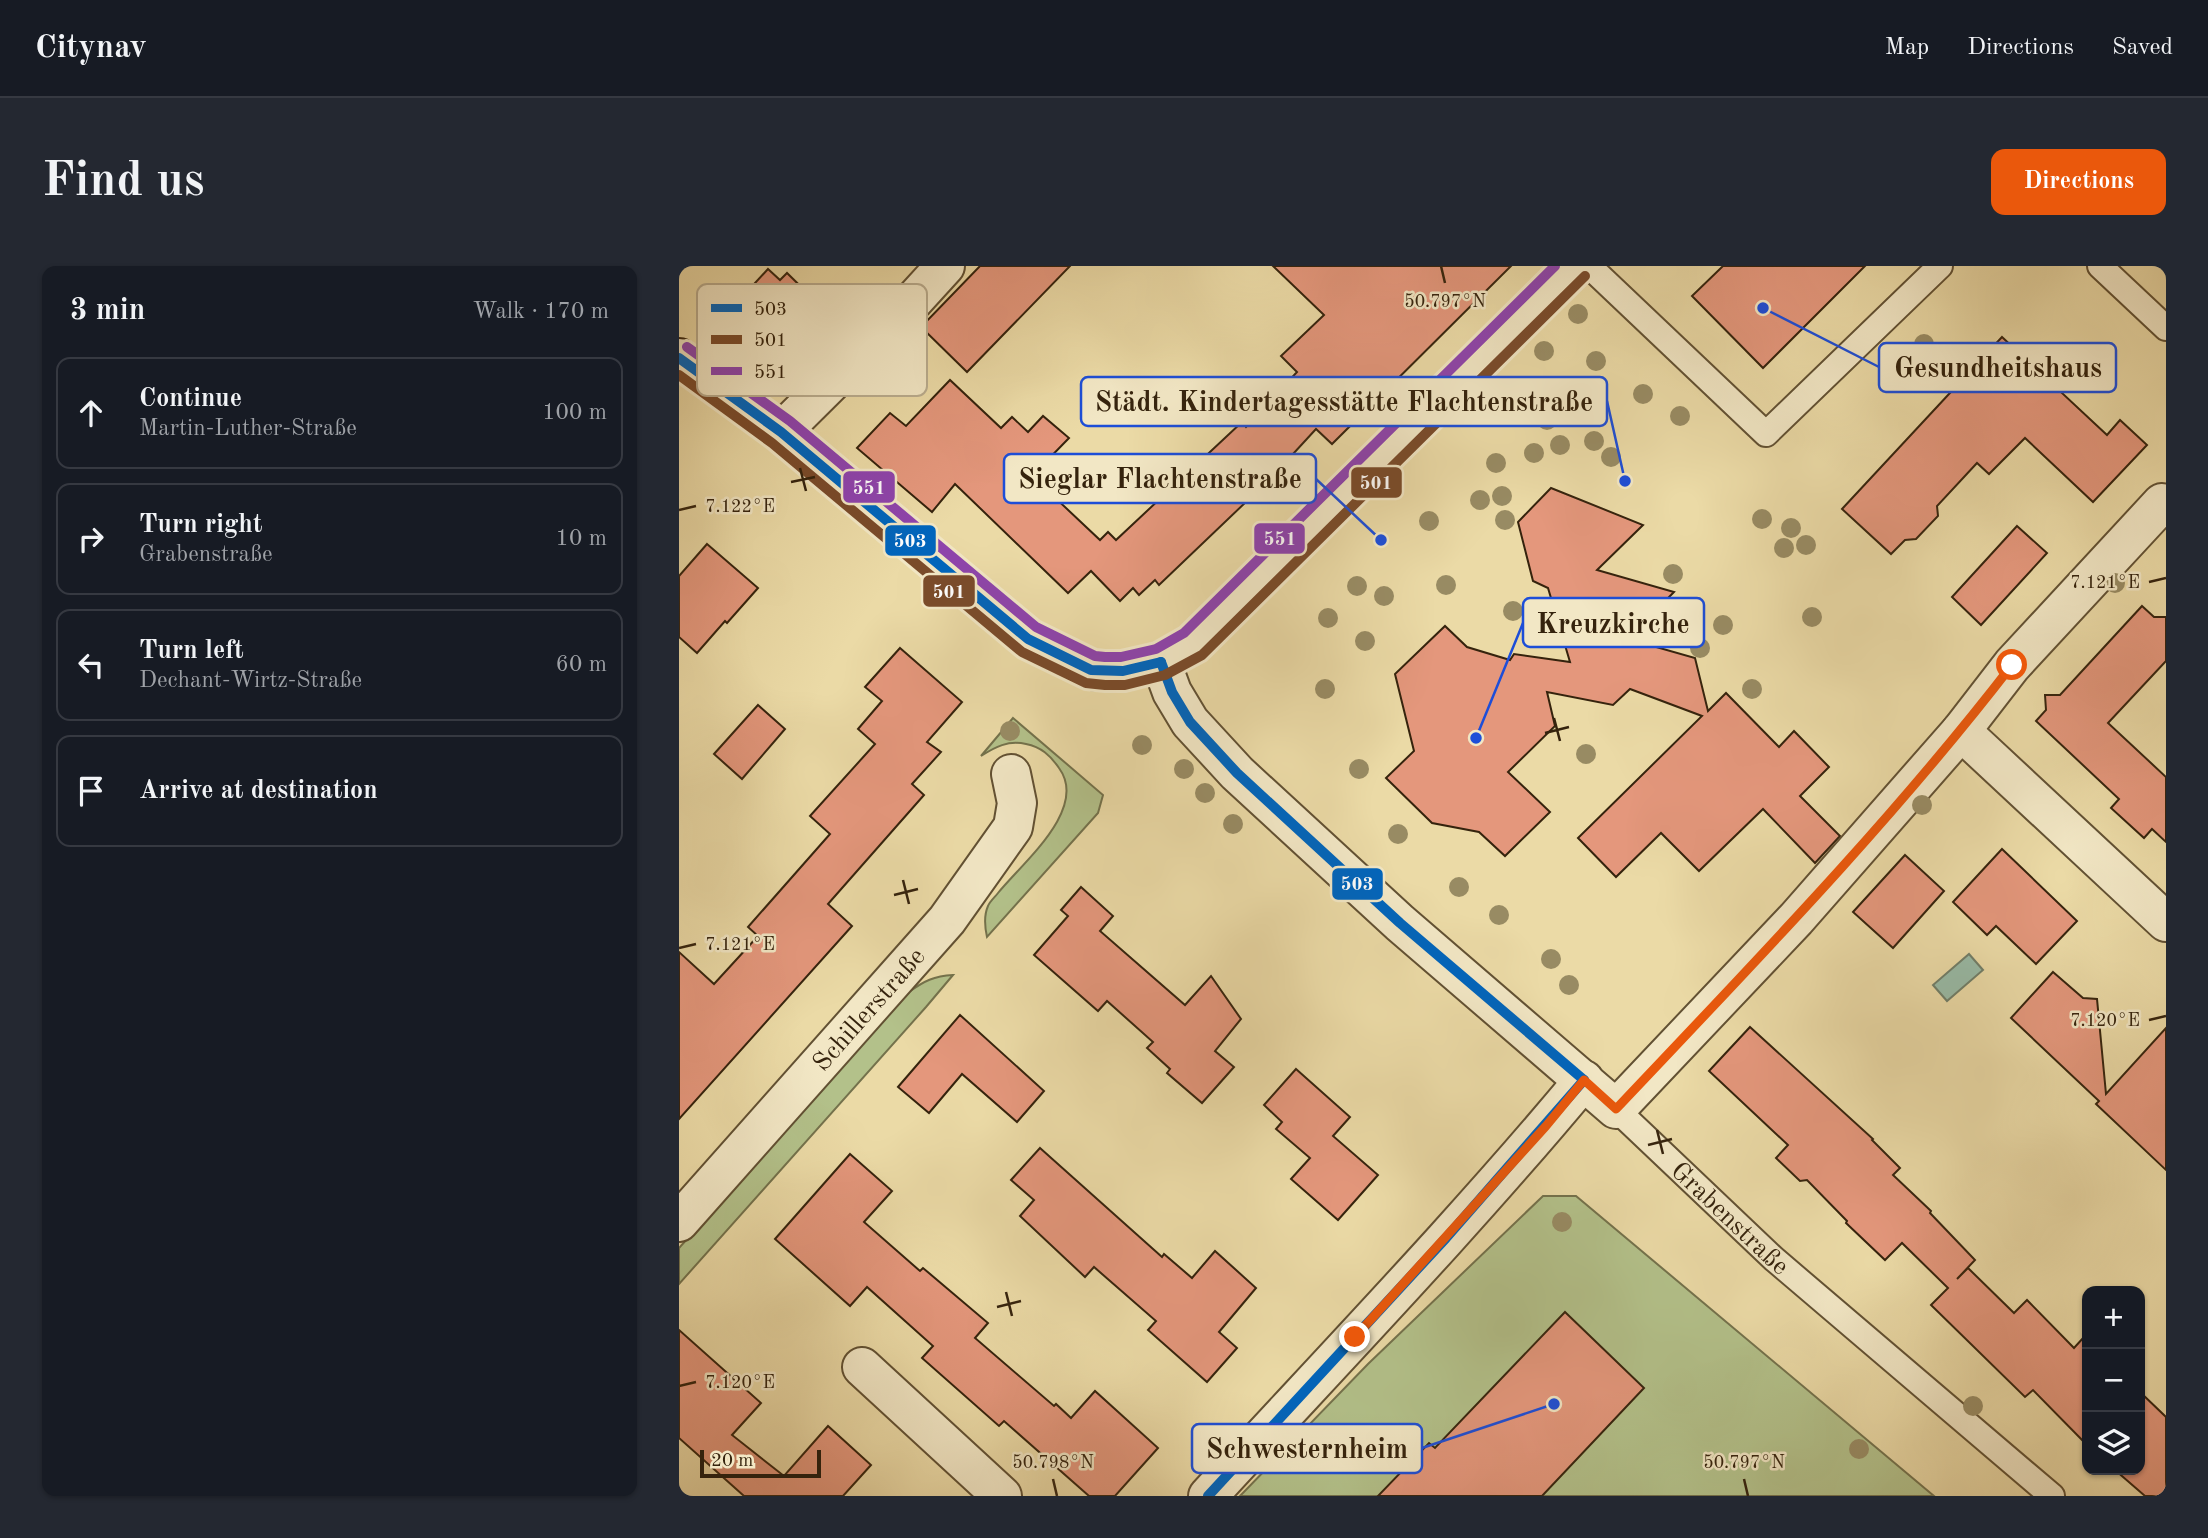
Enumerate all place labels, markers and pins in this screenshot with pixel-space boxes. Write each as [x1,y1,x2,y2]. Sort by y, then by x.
callout: Gesundheitshaus [1879,343,2116,392]
callout: Städt. Kindertagesstätte Flachtenstraße [1081,377,1607,426]
callout: Sieglar Flachtenstraße [1004,454,1316,503]
callout: Kreuzkirche [1523,598,1704,647]
callout: Schwesternheim [1192,1424,1422,1473]

